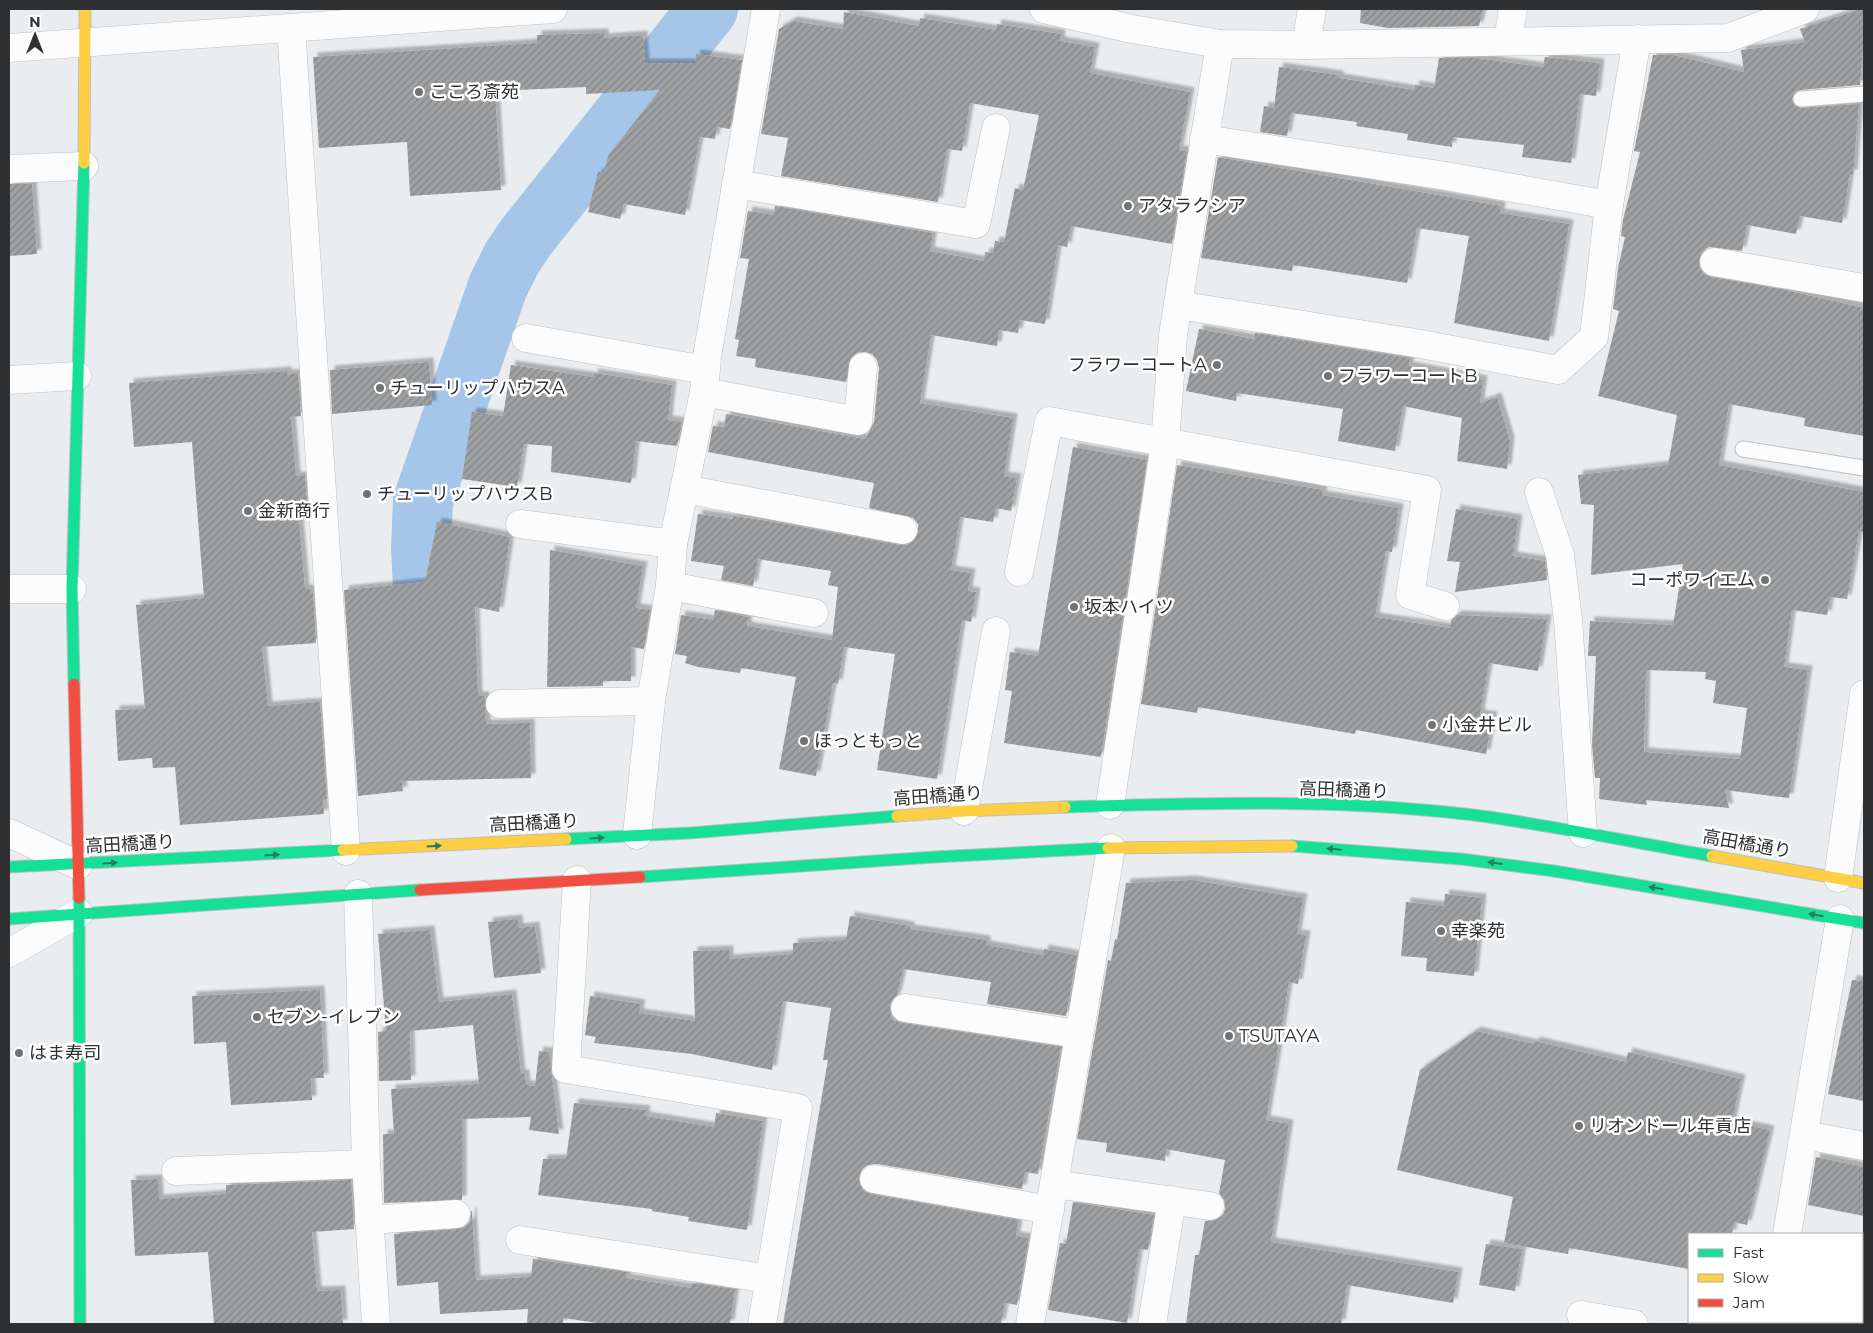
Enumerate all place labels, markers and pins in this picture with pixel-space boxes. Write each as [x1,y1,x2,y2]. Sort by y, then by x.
place label: こころ斎苑 [429,81,519,103]
marker: こころ斎苑 [413,86,425,98]
place label: アタラクシア [1138,195,1246,217]
marker: アタラクシア [1122,200,1134,212]
place label: フラワーコートA [1068,354,1207,376]
marker: フラワーコートA [1211,359,1223,371]
place label: フラワーコートB [1338,365,1478,387]
marker: フラワーコートB [1322,370,1334,382]
place label: チューリップハウスA [390,377,565,399]
marker: チューリップハウスA [374,382,386,394]
place label: チューリップハウスB [377,483,553,505]
marker: チューリップハウスB [361,488,373,500]
place label: 金新商行 [258,500,330,522]
marker: 金新商行 [242,505,254,517]
place label: コーポワイエム [1629,569,1755,591]
marker: コーポワイエム [1759,574,1771,586]
place label: 坂本ハイツ [1084,596,1174,618]
marker: 坂本ハイツ [1068,601,1080,613]
place label: 小金井ビル [1442,714,1532,736]
marker: 小金井ビル [1426,719,1438,731]
place label: ほっともっと [814,730,922,752]
marker: ほっともっと [798,735,810,747]
place label: 幸楽苑 [1451,920,1505,942]
marker: 幸楽苑 [1435,925,1447,937]
place label: セブン-イレブン [267,1006,400,1028]
marker: セブン-イレブン [251,1011,263,1023]
place label: TSUTAYA [1239,1025,1320,1047]
marker: TSUTAYA [1223,1030,1235,1042]
place label: はま寿司 [29,1042,101,1064]
marker: はま寿司 [13,1047,25,1059]
place label: リオンドール年貢店 [1589,1115,1751,1137]
marker: リオンドール年貢店 [1573,1120,1585,1132]

